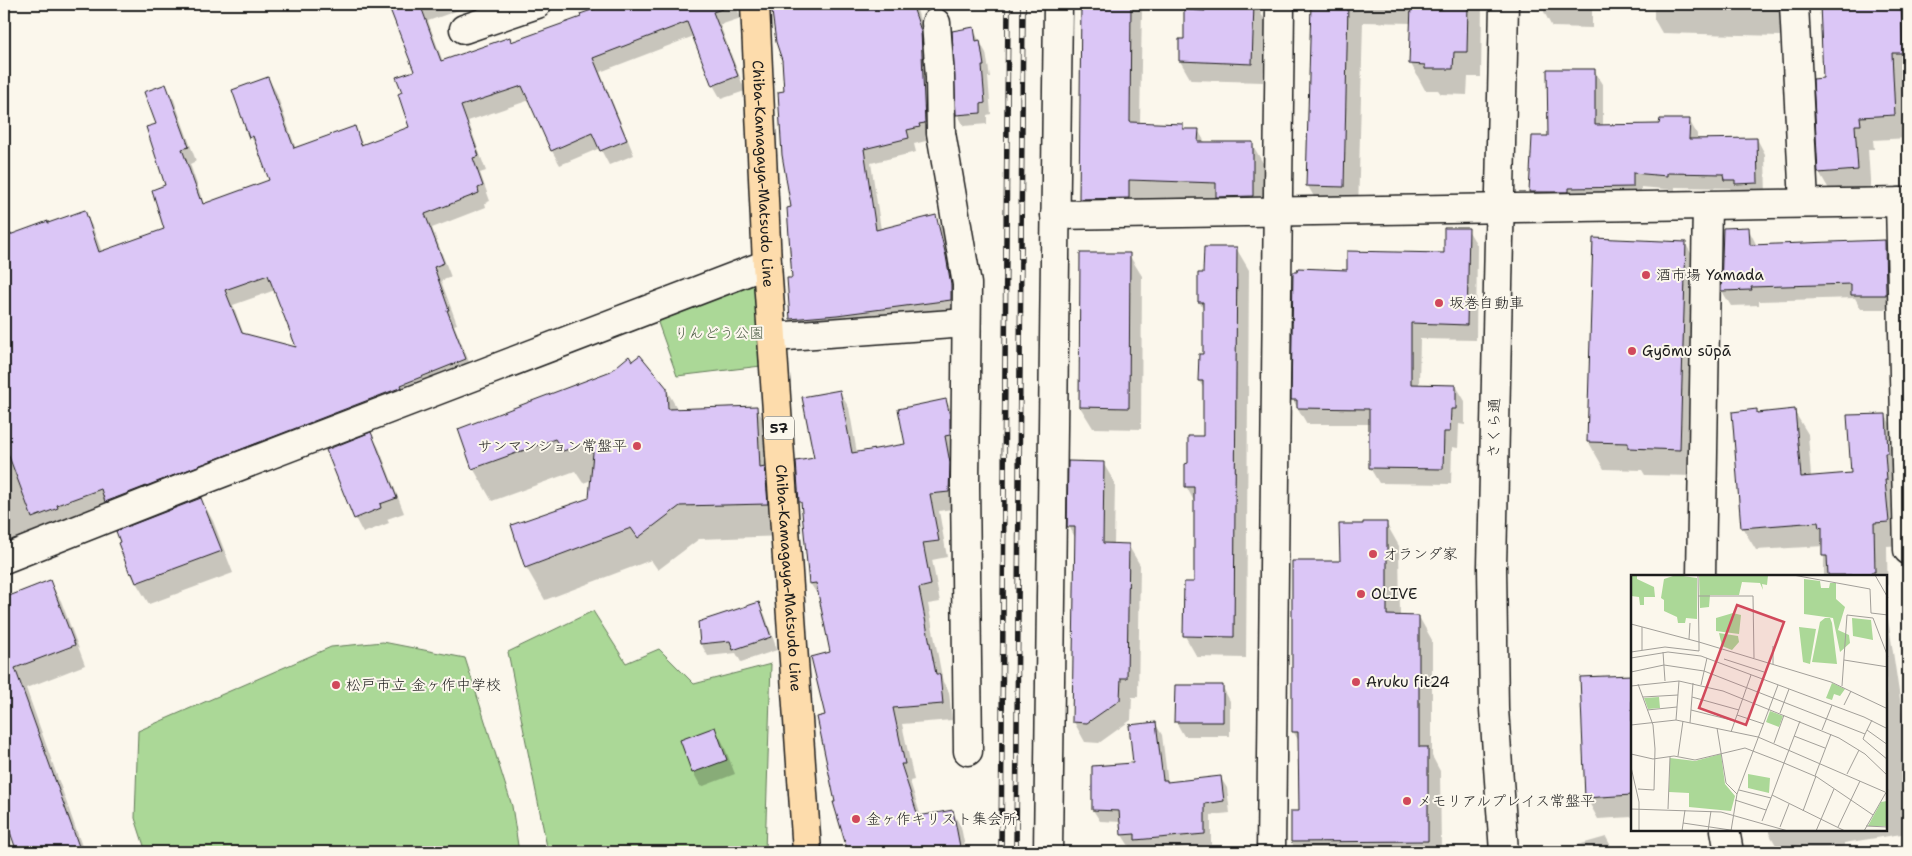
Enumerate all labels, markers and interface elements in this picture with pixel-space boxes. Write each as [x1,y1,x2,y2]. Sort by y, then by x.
street label: Chiba-Kamagaya-Matsudo Line [748,60,779,288]
place label: 酒市場 Yamada [1656,265,1764,285]
marker: 酒市場 Yamada [1640,269,1652,281]
place label: 坂巻自動車 [1449,293,1524,313]
marker: 坂巻自動車 [1433,297,1445,309]
park label: りんどう公園 [674,323,764,343]
place label: Gyōmu sūpā [1642,341,1732,361]
marker: Gyōmu sūpā [1626,345,1638,357]
street label: さくら通 [1483,398,1505,458]
road number: 57 [764,416,794,439]
place label: サンマンション常盤平 [478,436,627,456]
marker: サンマンション常盤平 [631,440,643,452]
street label: Chiba-Kamagaya-Matsudo Line [771,464,806,692]
place label: オランダ家 [1383,544,1457,564]
marker: オランダ家 [1367,548,1379,560]
inset map [1631,575,1887,831]
place label: OLIVE [1371,584,1418,604]
marker: OLIVE [1355,588,1367,600]
place label: Aruku fit24 [1366,672,1450,692]
place label: 松戸市立 金ヶ作中学校 [346,675,501,695]
marker: Aruku fit24 [1350,676,1362,688]
marker: 松戸市立 金ヶ作中学校 [330,679,342,691]
place label: メモリアルプレイス常盤平 [1417,791,1595,811]
marker: メモリアルプレイス常盤平 [1401,795,1413,807]
place label: 金ヶ作キリスト集会所 [866,809,1017,829]
marker: 金ヶ作キリスト集会所 [850,813,862,825]

